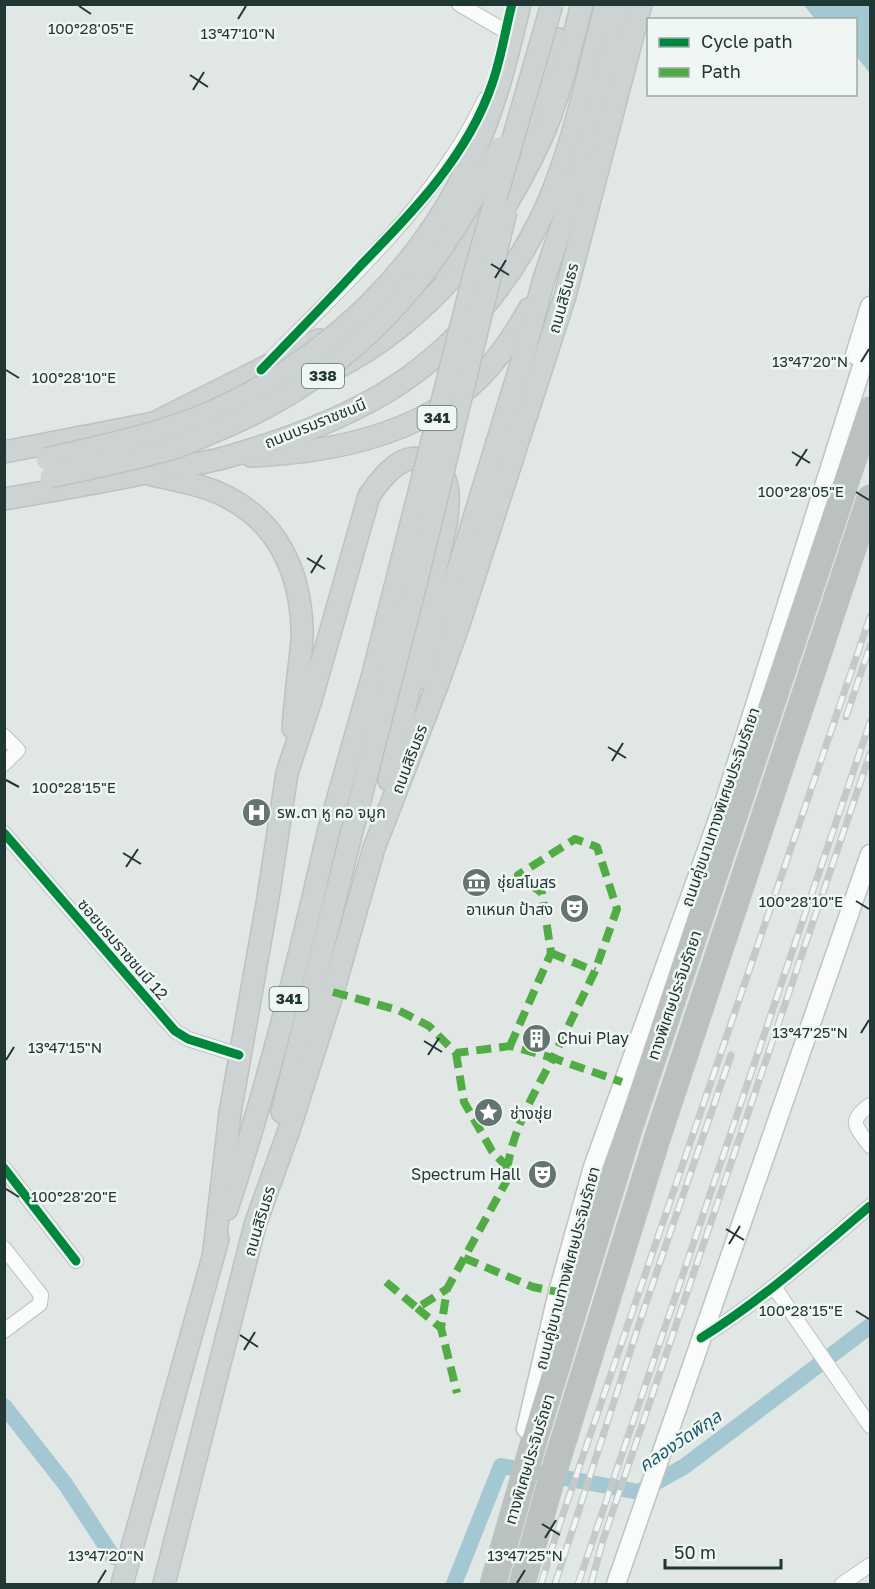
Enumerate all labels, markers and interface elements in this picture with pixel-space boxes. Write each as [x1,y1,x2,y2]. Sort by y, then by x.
legend [647,18,857,96]
text: 100°28'05"E [48,19,134,37]
text: 13°47'10"N [201,24,275,42]
text: Cycle path [701,30,793,52]
text: Path [701,60,741,82]
street label: ถนนสิรินธร [543,260,583,336]
text: 13°47'20"N [772,352,848,370]
road number: 338 [302,364,344,388]
text: 100°28'10"E [32,368,116,386]
street label: ถนนบรมราชชนนี [261,393,369,453]
road number: 341 [418,406,456,430]
text: 100°28'05"E [758,482,844,500]
street label: ถนนคู่ขนานทางพิเศษประจิมรัถยา [676,705,764,909]
street label: ถนนสิรินธร [387,721,431,796]
text: 100°28'15"E [32,778,116,796]
hospital icon: รพ.ตา หู คอ จมูก [240,796,272,828]
place label: รพ.ตา หู คอ จมูก [277,802,386,822]
museum icon: ชุ่ยสโมสร [460,866,492,898]
place label: ชุ่ยสโมสร [497,872,556,892]
text: 100°28'10"E [759,892,843,910]
theatre icon: อาเหนก ป้าสง [558,893,590,925]
street label: ซอยบรมราชชนนี 12 [74,894,172,1004]
place label: อาเหนก ป้าสง [466,899,553,919]
street label: ทางพิเศษประจิมรัถยา [642,928,706,1062]
road number: 341 [270,987,308,1011]
building icon: Chui Play [520,1022,552,1054]
text: 13°47'25"N [772,1023,848,1041]
place label: Chui Play [557,1028,629,1048]
text: 13°47'15"N [28,1038,102,1056]
place icon: ช่างชุ่ย [473,1097,505,1129]
place label: ช่างชุ่ย [510,1103,552,1123]
theatre icon: Spectrum Hall [526,1158,558,1190]
place label: Spectrum Hall [411,1164,521,1184]
street label: ถนนคู่ขนานทางพิเศษประจิมรัถยา [530,1164,604,1372]
street label: ถนนสิรินธร [239,1183,279,1259]
text: 100°28'20"E [31,1187,117,1205]
text: 100°28'15"E [759,1301,843,1319]
street label: ทางพิเศษประจิมรัถยา [500,1391,558,1527]
water label: คลองวัดพิกุล [634,1404,726,1477]
scale bar [665,1532,780,1570]
text: 50 m [674,1541,716,1563]
text: 13°47'20"N [68,1546,144,1564]
text: 13°47'25"N [487,1546,563,1564]

